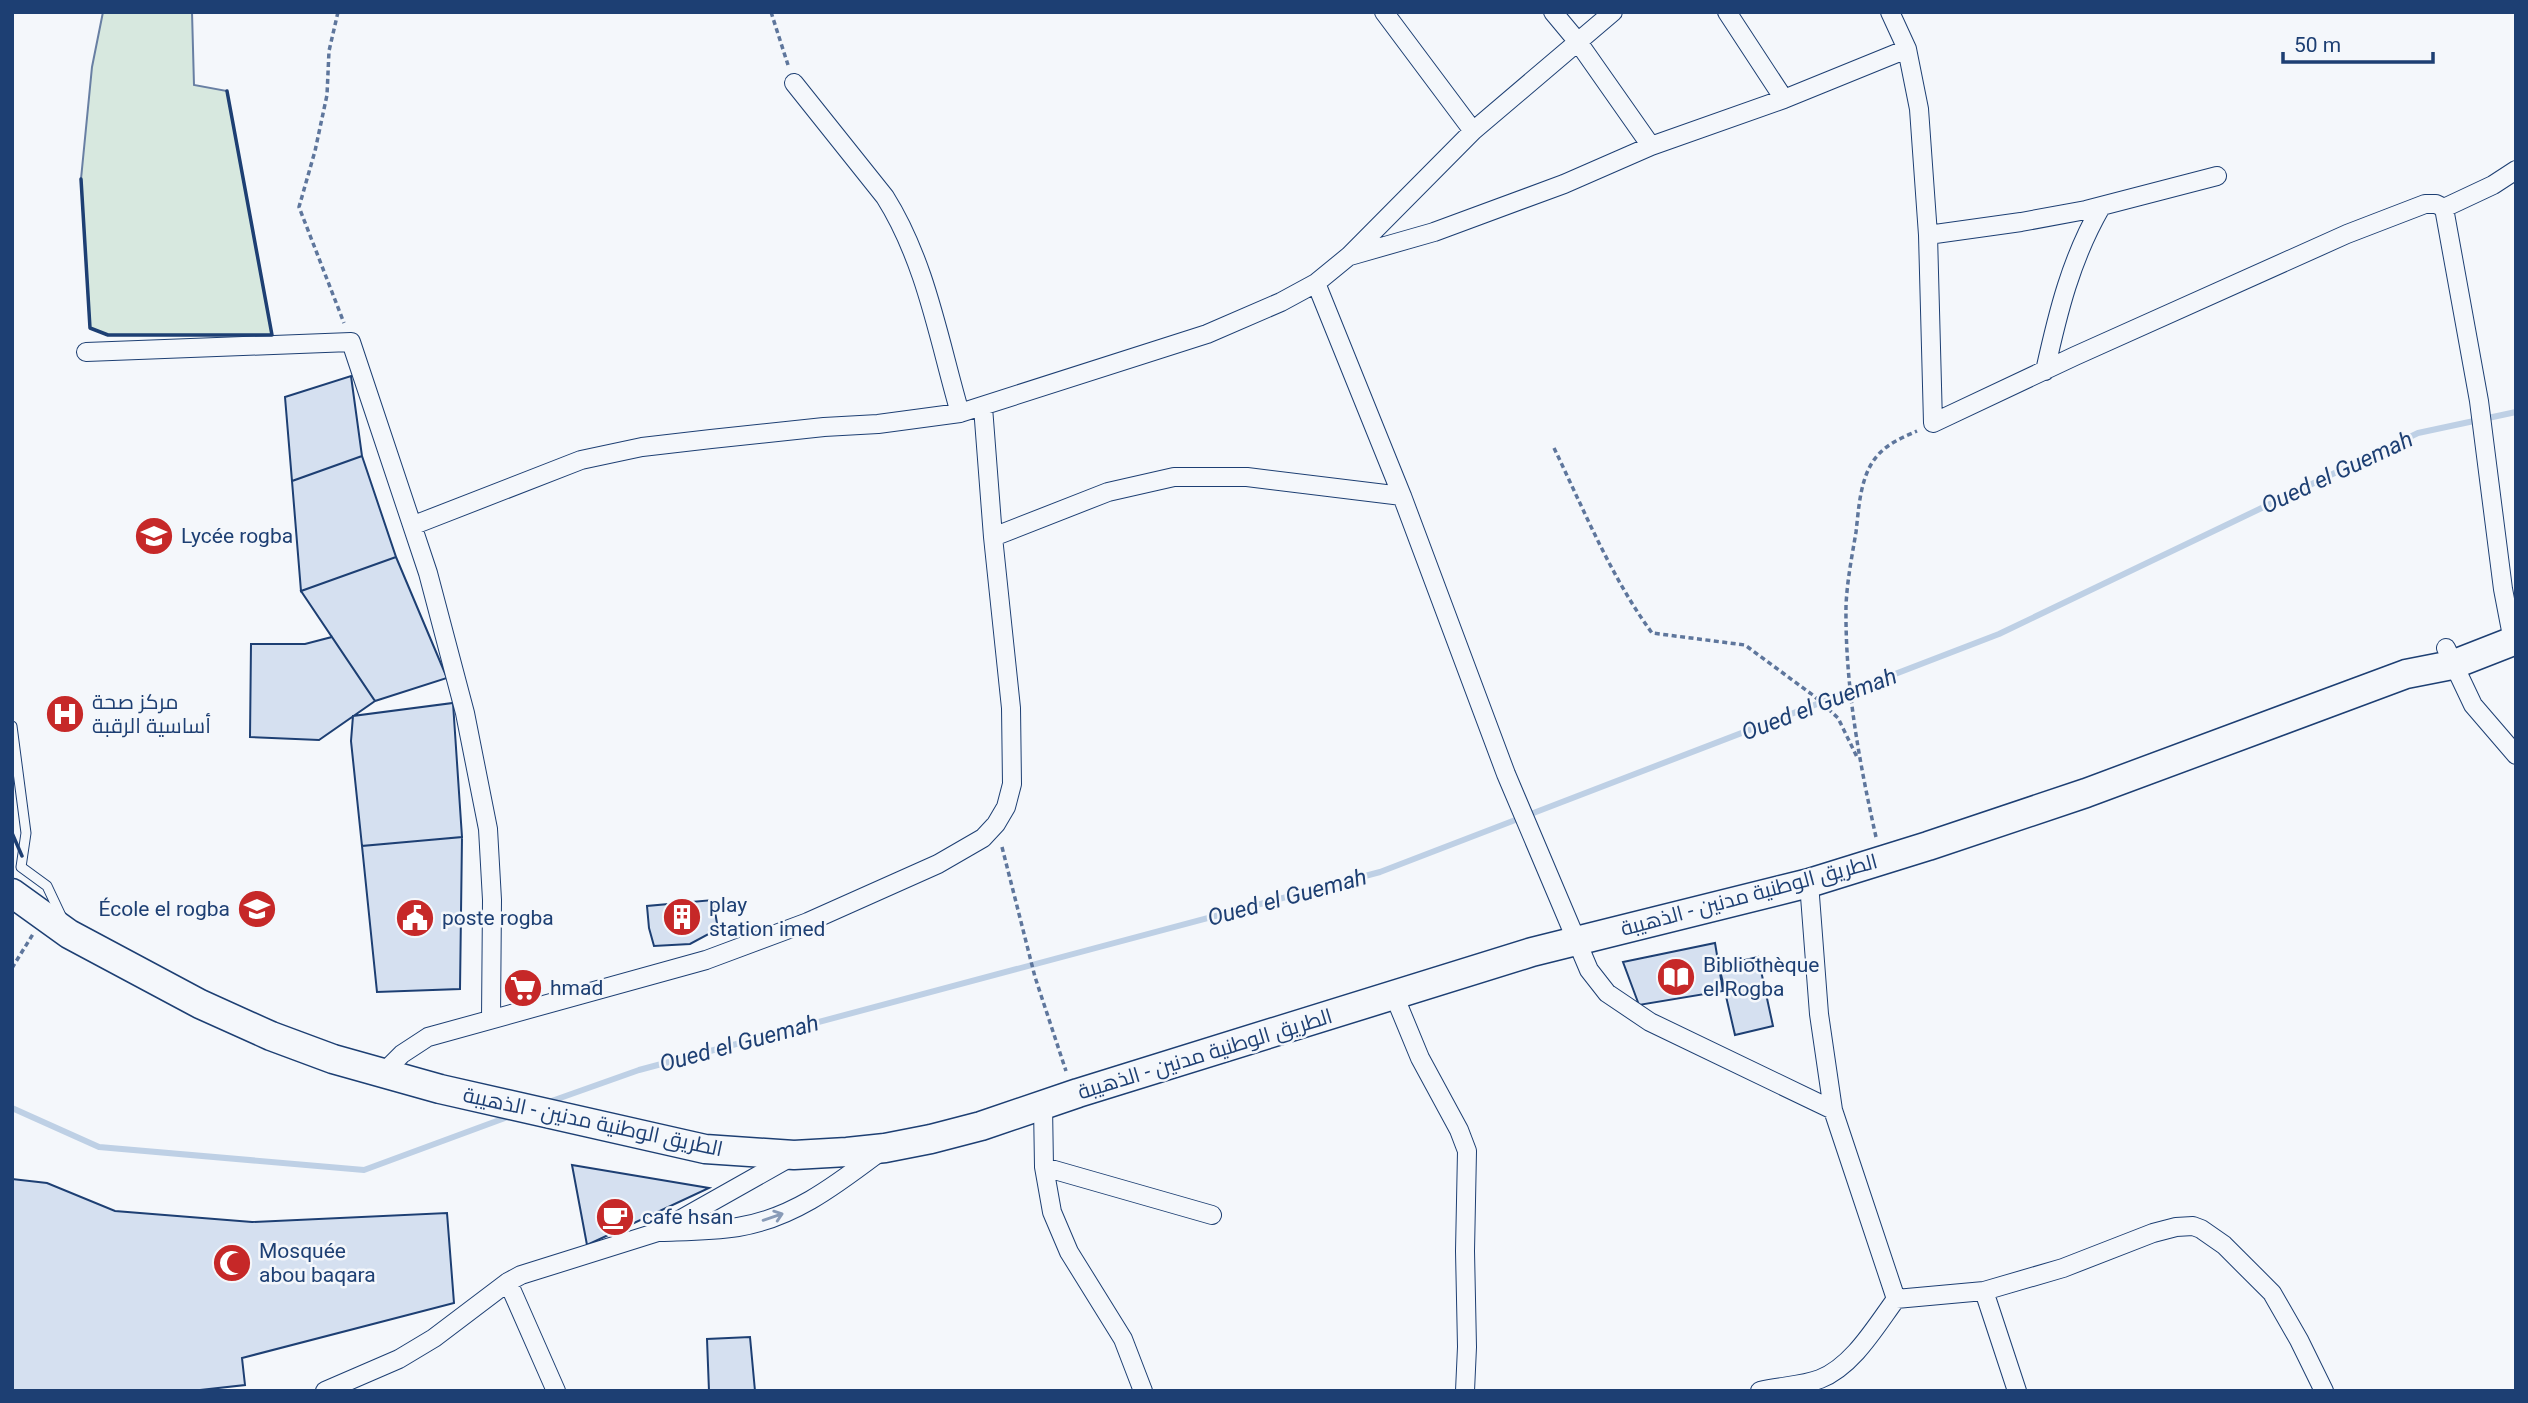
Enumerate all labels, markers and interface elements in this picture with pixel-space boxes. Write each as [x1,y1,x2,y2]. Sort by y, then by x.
scale bar [2283,21,2434,65]
text: 50 m [2294,33,2341,57]
water label: Oued el Guemah [2257,426,2417,519]
school or university icon: Lycée rogba [133,515,175,557]
place label: Lycée rogba [181,524,293,548]
water label: Oued el Guemah [1738,662,1901,746]
place label: مركز صحة أساسية الرقبة [92,690,211,738]
hospital icon: مركز صحة أساسية الرقبة [44,693,86,735]
street label: الطريق الوطنية مدنين - الذهيبة [1618,849,1880,942]
water label: Oued el Guemah [1204,863,1370,932]
school or university icon: École el rogba [236,888,278,930]
place label: play station imed [709,893,825,941]
building icon: play station imed [661,896,703,938]
place label: École el rogba [98,897,230,921]
public building icon: poste rogba [394,897,436,939]
place label: poste rogba [442,906,554,930]
place label: Bibliothèque el Rogba [1703,953,1819,1001]
library icon: Bibliothèque el Rogba [1655,956,1697,998]
supermarket icon: hmad [502,967,544,1009]
place label: hmad [550,976,603,1000]
street label: الطريق الوطنية مدنين - الذهيبة [1075,1004,1335,1105]
water label: Oued el Guemah [656,1009,822,1078]
street label: الطريق الوطنية مدنين - الذهيبة [461,1083,725,1162]
cafe icon: cafe hsan [594,1196,636,1238]
place label: cafe hsan [642,1205,733,1229]
one-way arrow [762,1210,784,1222]
place label: Mosquée abou baqara [259,1239,376,1287]
mosque icon: Mosquée abou baqara [211,1242,253,1284]

